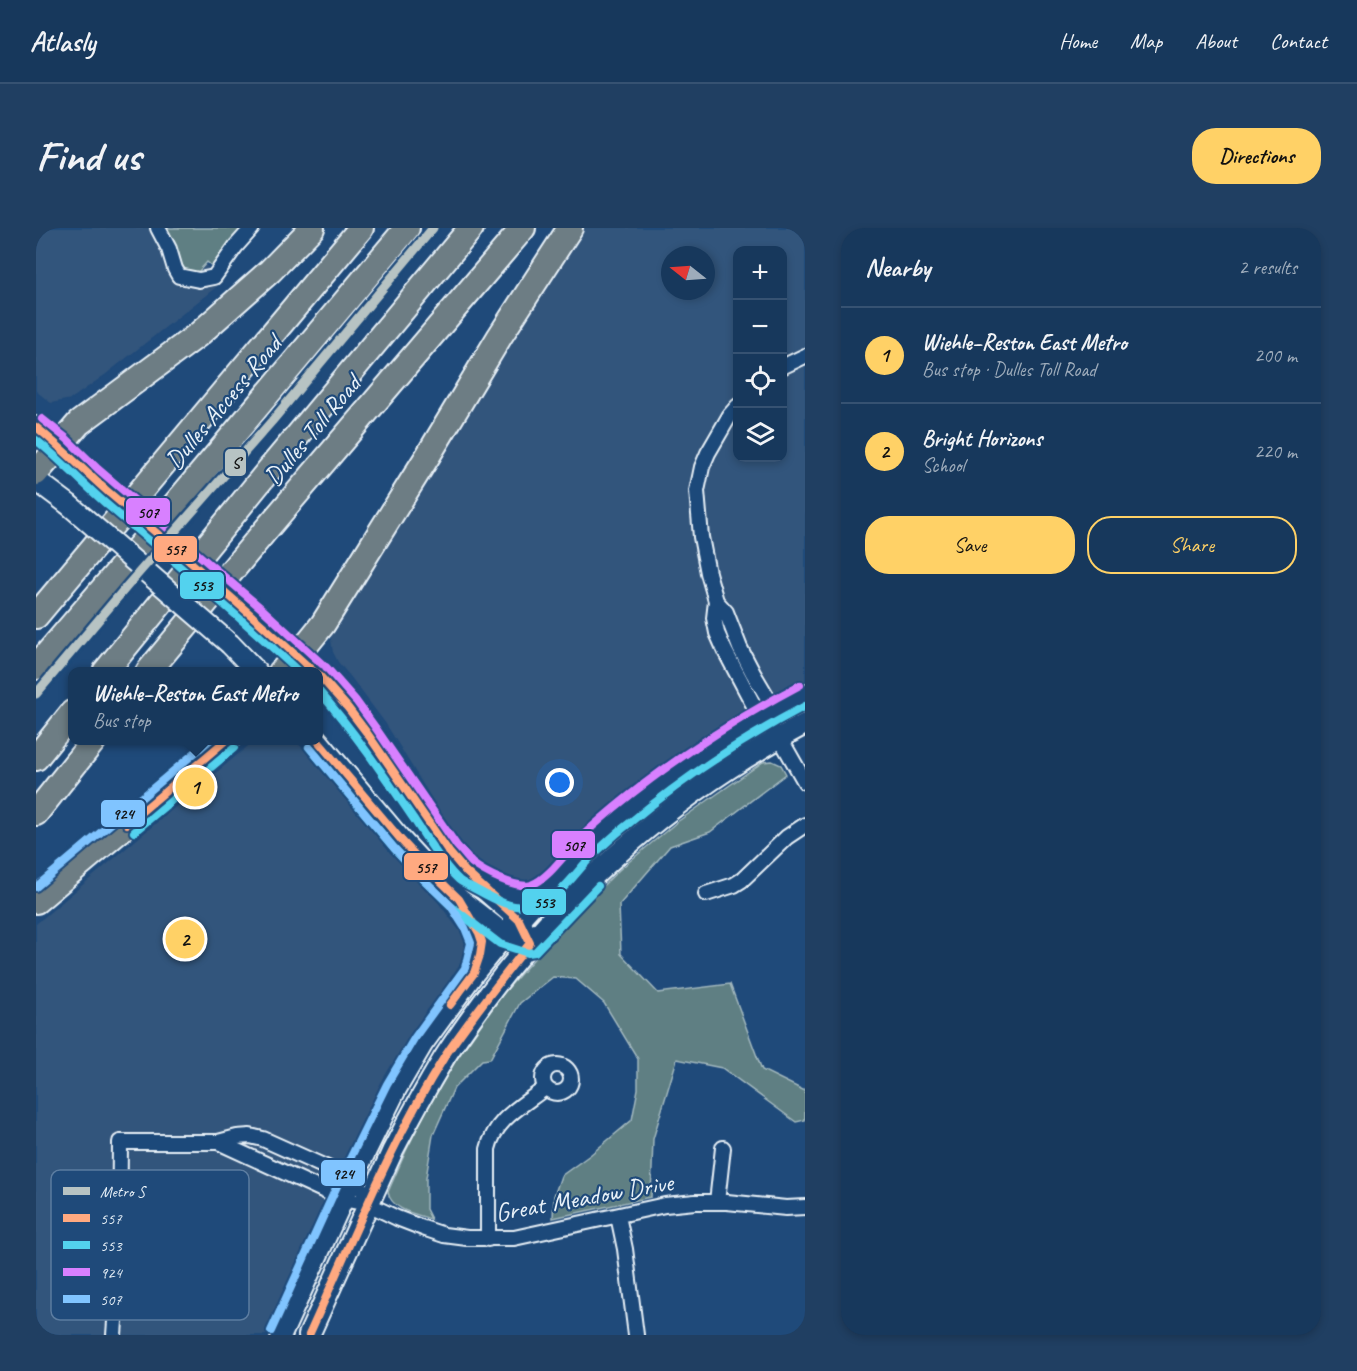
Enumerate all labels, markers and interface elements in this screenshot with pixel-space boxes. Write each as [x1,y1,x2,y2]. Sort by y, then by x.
text: Atlasly [30,24,95,59]
text: Home [1059,28,1097,54]
text: Map [1130,28,1162,54]
text: About [1195,28,1237,54]
text: Contact [1270,28,1327,54]
button: Directions [1192,128,1321,184]
text: Find us [36,130,141,183]
north arrow [661,246,715,300]
map controls [733,246,787,462]
button: + [733,246,787,300]
text: Nearby [865,251,930,284]
text: 2 results [1238,255,1297,280]
button: − [733,300,787,354]
street label: Dulles Access Road [158,326,291,476]
text: Wiehle–Reston East Metro [922,329,1127,357]
text: 1 [880,343,889,368]
text: 200 m [1254,343,1297,368]
button: locate [733,354,787,408]
text: Bus stop · Dulles Toll Road [922,357,1096,382]
street label: Dulles Toll Road [257,365,371,492]
button: layers [733,408,787,462]
text: Bright Horizons [922,425,1042,453]
text: 2 [880,439,889,464]
text: 220 m [1254,439,1297,464]
line badge: S [224,448,247,477]
text: S [232,453,244,473]
text: School [922,453,965,478]
line badge: 507 [125,497,171,526]
text: 507 [137,503,161,523]
button: Save [865,516,1075,574]
button: Share [1087,516,1297,574]
line badge: 557 [153,535,198,563]
text: 557 [164,540,187,560]
line badge: 553 [179,571,225,600]
text: 553 [191,576,214,596]
popup [68,667,323,745]
text: Wiehle–Reston East Metro [93,680,298,708]
text: Bus stop [93,708,151,733]
pin: 1 [176,764,214,810]
your location [545,768,574,797]
line badge: 924 [100,799,146,828]
text: 924 [112,804,135,824]
line badge: 507 [551,830,596,859]
text: 507 [563,836,587,856]
line badge: 557 [403,852,449,881]
text: 557 [415,858,438,878]
line badge: 553 [521,888,567,916]
text: 553 [533,893,556,913]
pin: 2 [166,916,204,962]
line badge: 924 [320,1159,366,1187]
text: 924 [332,1164,355,1184]
street label: Great Meadow Drive [493,1165,678,1229]
legend [51,1170,249,1320]
text: Metro S [100,1182,147,1202]
text: 557 [100,1209,122,1229]
text: 553 [100,1236,123,1256]
text: 924 [100,1263,123,1283]
text: 507 [100,1290,122,1310]

